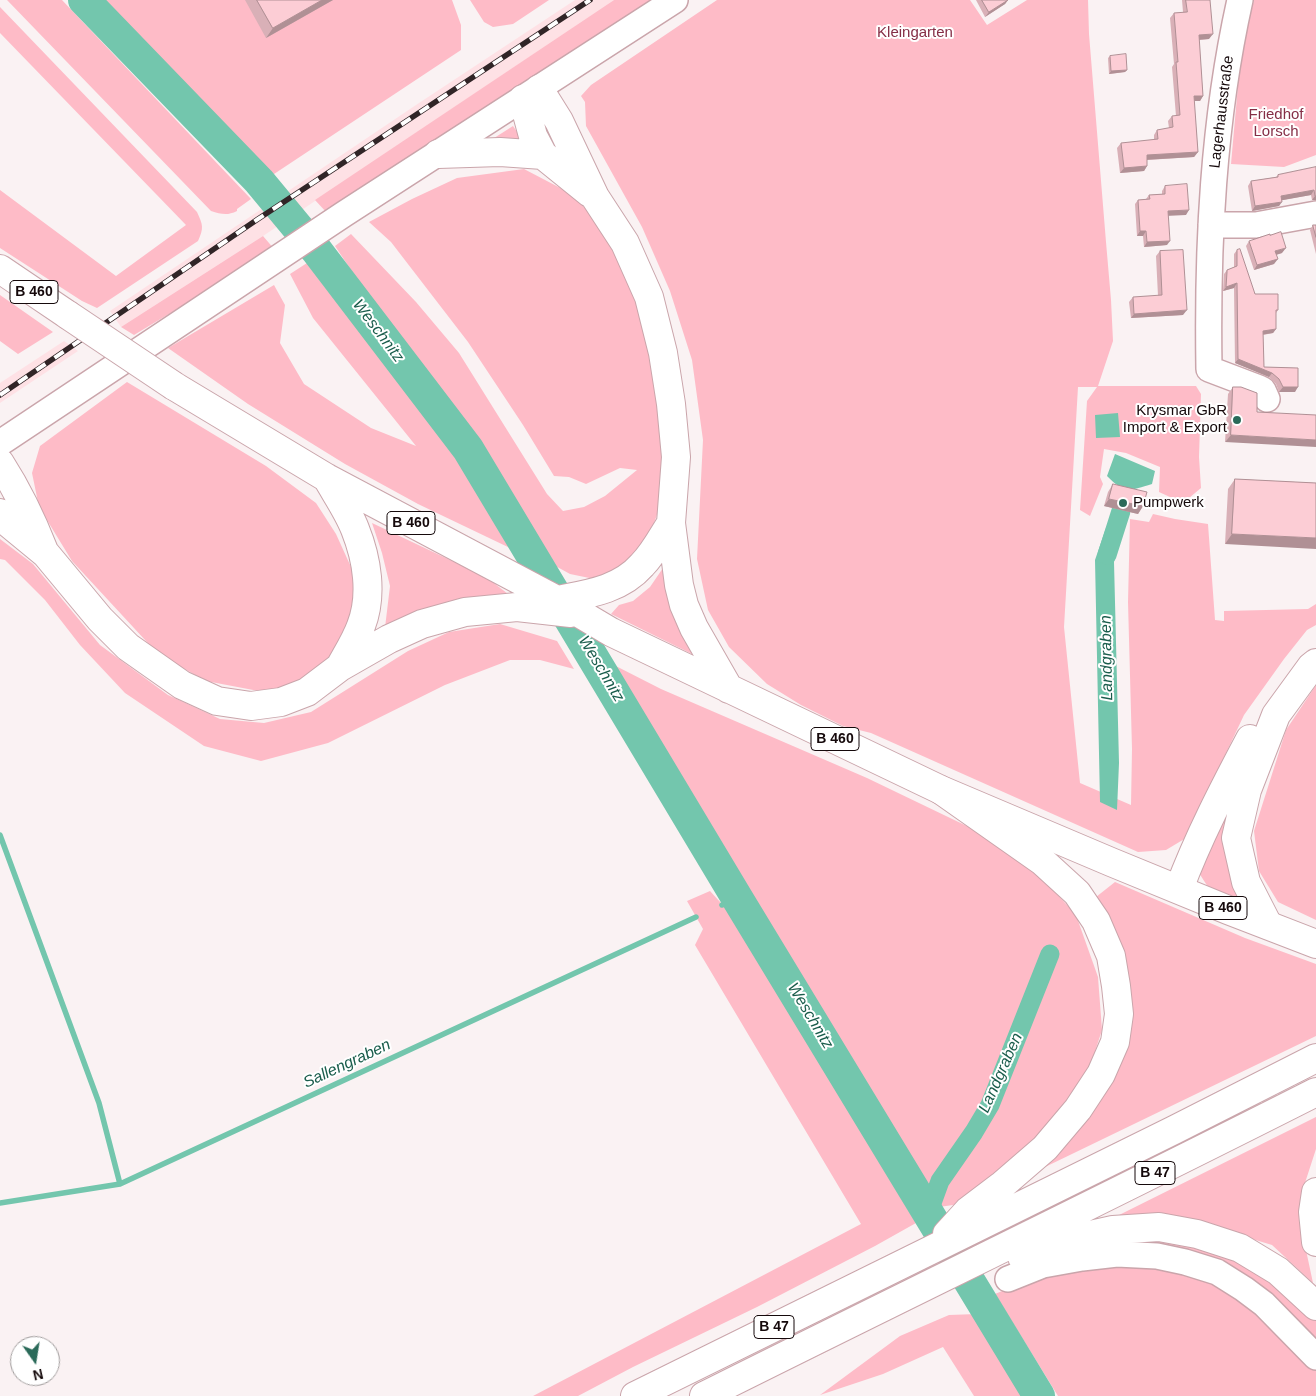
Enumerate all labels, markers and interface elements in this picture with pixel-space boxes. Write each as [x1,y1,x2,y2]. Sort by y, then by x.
park label: Kleingarten [877,24,953,42]
street label: Lagerhausstraße [1206,55,1238,169]
park label: Friedhof Lorsch [1248,106,1304,141]
road number: B 460 [10,280,58,304]
water label: Weschnitz [348,296,408,366]
place label: Krysmar GbR Import & Export [1123,402,1227,437]
marker: Krysmar GbR Import & Export [1231,414,1243,426]
place label: Pumpwerk [1133,494,1204,512]
marker: Pumpwerk [1117,497,1129,509]
road number: B 460 [387,512,435,534]
water label: Landgraben [1097,615,1117,701]
water label: Weschnitz [574,633,628,705]
road number: B 460 [811,728,859,751]
road number: B 460 [1199,896,1247,920]
water label: Weschnitz [783,980,837,1052]
water label: Landgraben [975,1030,1027,1116]
water label: Sallengraben [300,1035,394,1093]
road number: B 47 [1135,1162,1175,1184]
road number: B 47 [754,1315,794,1338]
north arrow [10,1336,60,1386]
text: N [31,1366,45,1384]

